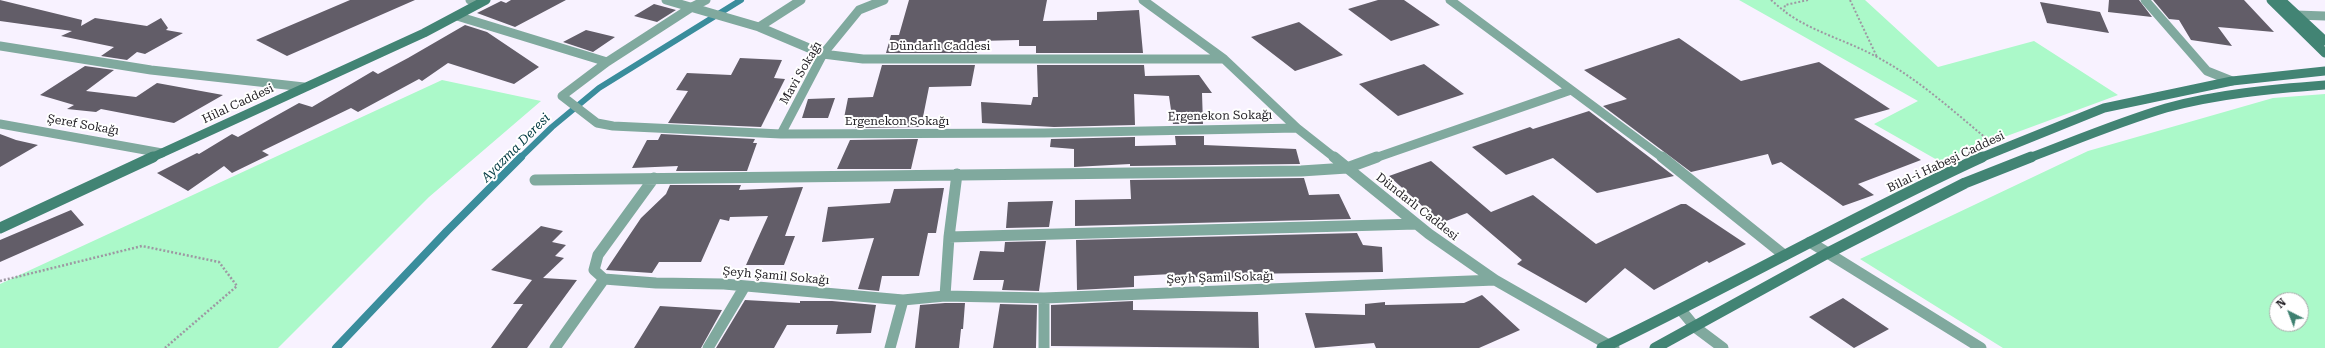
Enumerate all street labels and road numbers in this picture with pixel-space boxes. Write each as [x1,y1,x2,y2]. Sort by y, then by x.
street label: Mavi Sokağı [777,39,825,107]
street label: Dündarlı Caddesi [890,39,990,53]
street label: Hilal Caddesi [200,81,276,127]
street label: Ergenekon Sokağı [1168,108,1272,124]
street label: Şeref Sokağı [46,112,120,138]
street label: Ergenekon Sokağı [845,114,949,128]
street label: Bilal-i Habeşi Caddesi [1885,128,2007,196]
street label: Dündarlı Caddesi [1373,170,1461,244]
street label: Şeyh Şamil Sokağı [722,264,830,288]
street label: Şeyh Şamil Sokağı [1166,269,1274,287]

